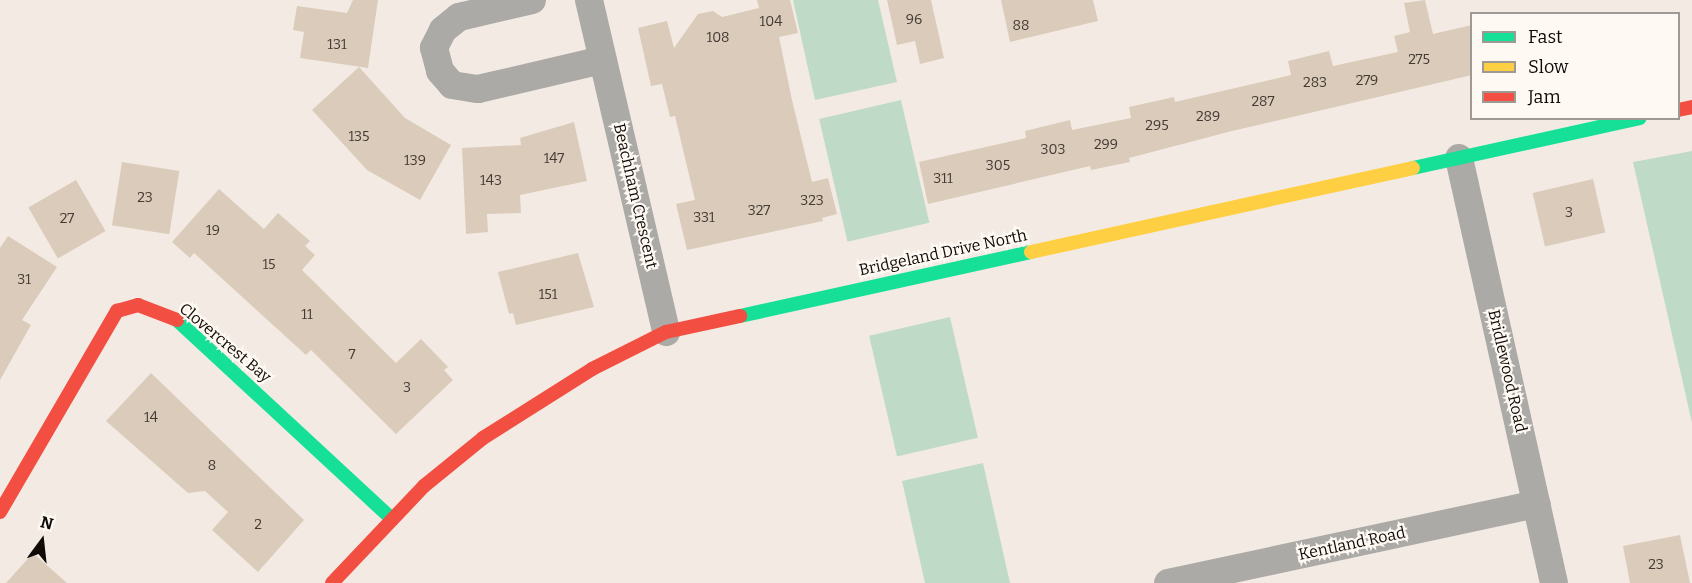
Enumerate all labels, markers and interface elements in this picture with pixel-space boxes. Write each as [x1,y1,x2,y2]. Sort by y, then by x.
house number: 96 [906,12,922,28]
legend [1470,12,1680,120]
house number: 104 [760,14,782,30]
house number: 88 [1013,18,1029,34]
text: Fast [1528,26,1563,48]
house number: 108 [706,30,730,46]
house number: 131 [327,37,347,53]
house number: 275 [1408,52,1430,68]
text: Slow [1528,56,1568,78]
house number: 279 [1356,73,1378,89]
house number: 283 [1303,75,1327,91]
text: Jam [1528,86,1561,108]
house number: 287 [1251,94,1275,110]
house number: 289 [1196,109,1220,125]
house number: 295 [1145,118,1169,134]
street label: Beachham Crescent [609,122,661,270]
house number: 135 [348,129,370,145]
house number: 299 [1094,137,1118,153]
house number: 303 [1041,142,1065,158]
house number: 147 [544,151,564,167]
house number: 139 [404,153,426,169]
house number: 305 [986,158,1010,174]
house number: 311 [933,171,953,187]
house number: 143 [480,173,502,189]
house number: 23 [137,190,153,206]
house number: 323 [800,193,824,209]
house number: 327 [748,203,770,219]
house number: 3 [1565,205,1573,221]
house number: 331 [693,210,715,226]
house number: 27 [60,211,74,227]
house number: 19 [206,223,220,239]
street label: Bridgeland Drive North [857,226,1029,280]
house number: 15 [262,257,276,273]
house number: 31 [17,272,31,288]
house number: 151 [539,287,557,303]
street label: Clovercrest Bay [175,299,275,387]
house number: 11 [301,307,313,323]
street label: Bridlewood Road [1484,308,1530,434]
house number: 7 [348,347,356,363]
house number: 3 [403,380,411,396]
house number: 14 [144,410,158,426]
house number: 8 [208,458,216,474]
north arrow [12,511,72,571]
text: N [38,512,55,534]
house number: 2 [254,517,262,533]
street label: Kentland Road [1297,523,1407,565]
house number: 23 [1648,557,1664,573]

